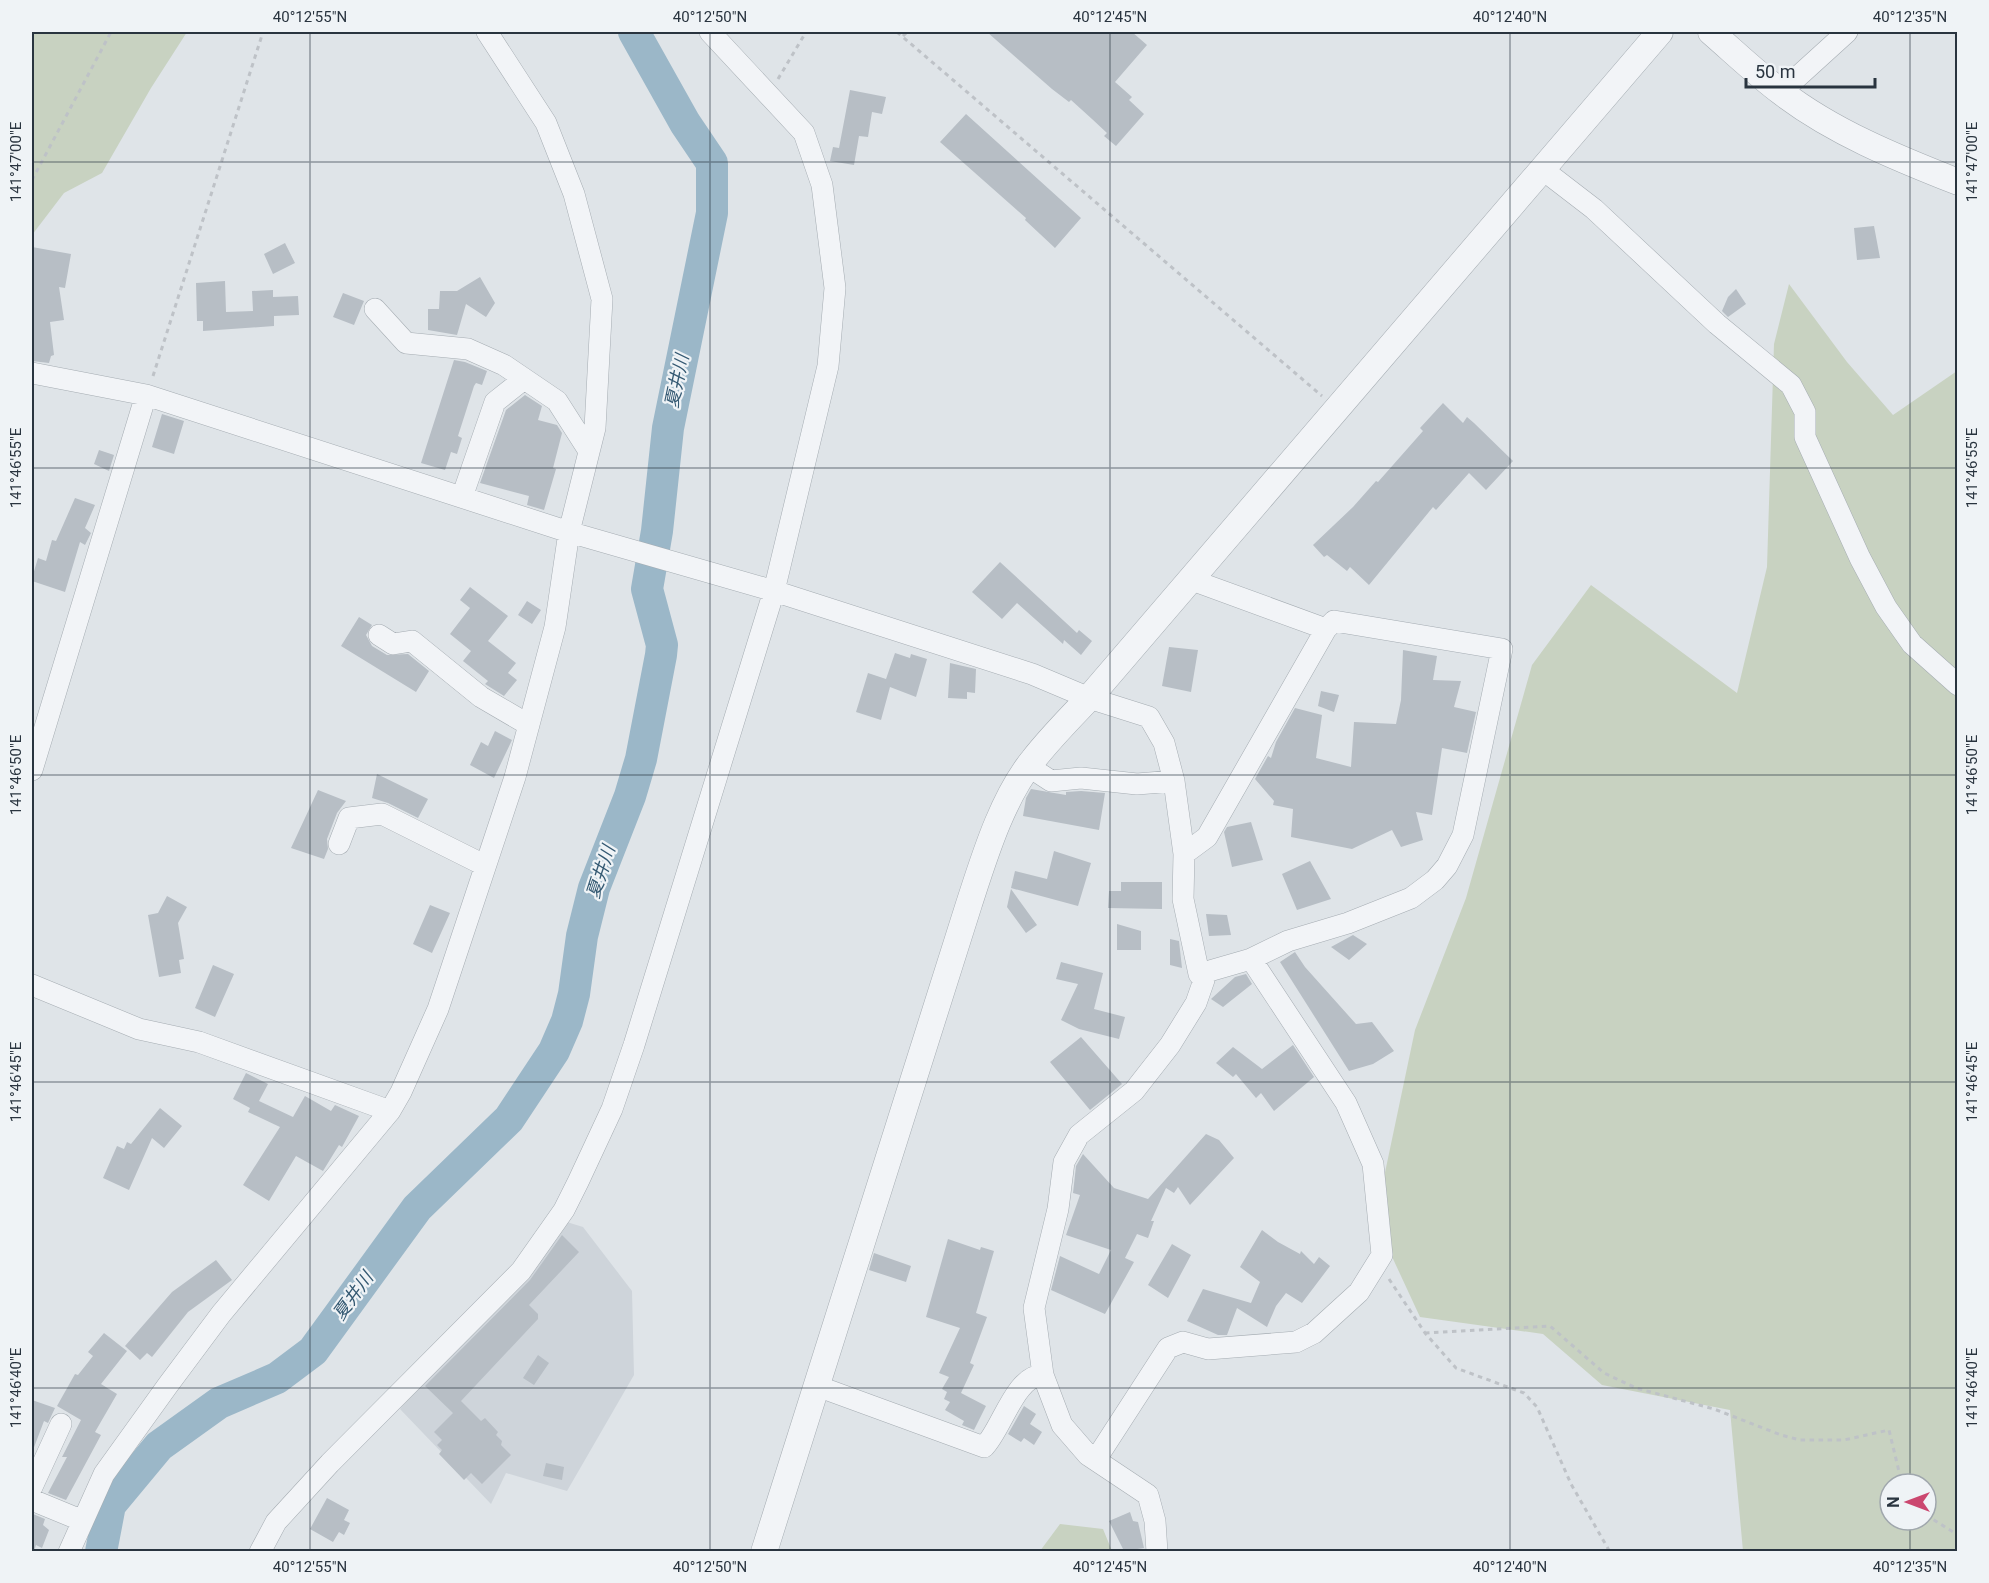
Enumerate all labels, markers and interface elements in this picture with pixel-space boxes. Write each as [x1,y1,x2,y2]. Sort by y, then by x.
text: 40°12'55"N [273,8,347,26]
text: 40°12'50"N [673,8,747,26]
text: 40°12'45"N [1073,8,1147,26]
text: 40°12'40"N [1473,8,1547,26]
text: 40°12'35"N [1873,8,1947,26]
scale bar [1746,51,1875,89]
text: 50 m [1755,61,1795,82]
text: 141°47'00"E [7,121,25,202]
text: 141°47'00"E [1963,121,1981,202]
water label: 夏井川 [661,350,693,409]
text: 141°46'55"E [7,427,25,508]
text: 141°46'55"E [1963,427,1981,508]
text: 141°46'50"E [7,734,25,815]
text: 141°46'50"E [1963,734,1981,815]
water label: 夏井川 [582,841,619,901]
text: 141°46'45"E [7,1041,25,1122]
text: 141°46'45"E [1963,1041,1981,1122]
water label: 夏井川 [328,1266,378,1324]
text: 141°46'40"E [7,1347,25,1428]
text: 141°46'40"E [1963,1347,1981,1428]
north arrow [1878,1472,1938,1532]
text: N [1884,1496,1903,1508]
text: 40°12'55"N [273,1558,347,1576]
text: 40°12'50"N [673,1558,747,1576]
text: 40°12'45"N [1073,1558,1147,1576]
text: 40°12'40"N [1473,1558,1547,1576]
text: 40°12'35"N [1873,1558,1947,1576]

